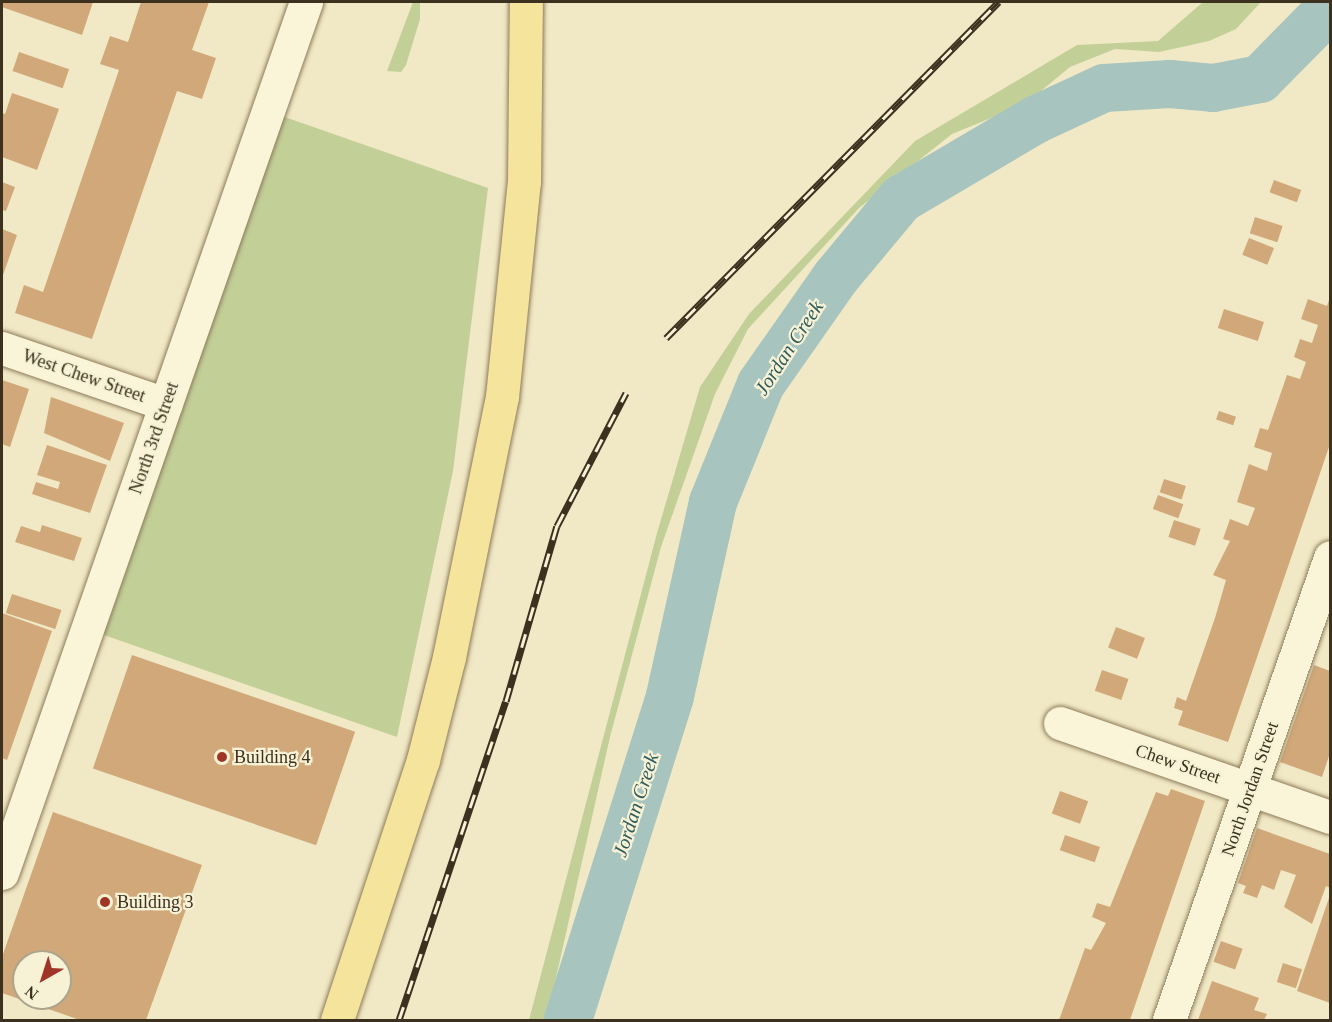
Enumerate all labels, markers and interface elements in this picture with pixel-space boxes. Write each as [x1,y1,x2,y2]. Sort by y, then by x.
water label: Jordan Creek [750,296,828,400]
street label: West Chew Street [20,345,148,407]
street label: North 3rd Street [125,379,183,497]
street label: North Jordan Street [1217,719,1283,859]
street label: Chew Street [1133,739,1223,789]
place label: Building 4 [234,746,311,768]
marker: Building 4 [215,750,229,764]
water label: Jordan Creek [608,750,664,860]
place label: Building 3 [117,891,194,913]
marker: Building 3 [98,895,112,909]
north arrow [12,950,72,1010]
text: N [22,983,41,1003]

